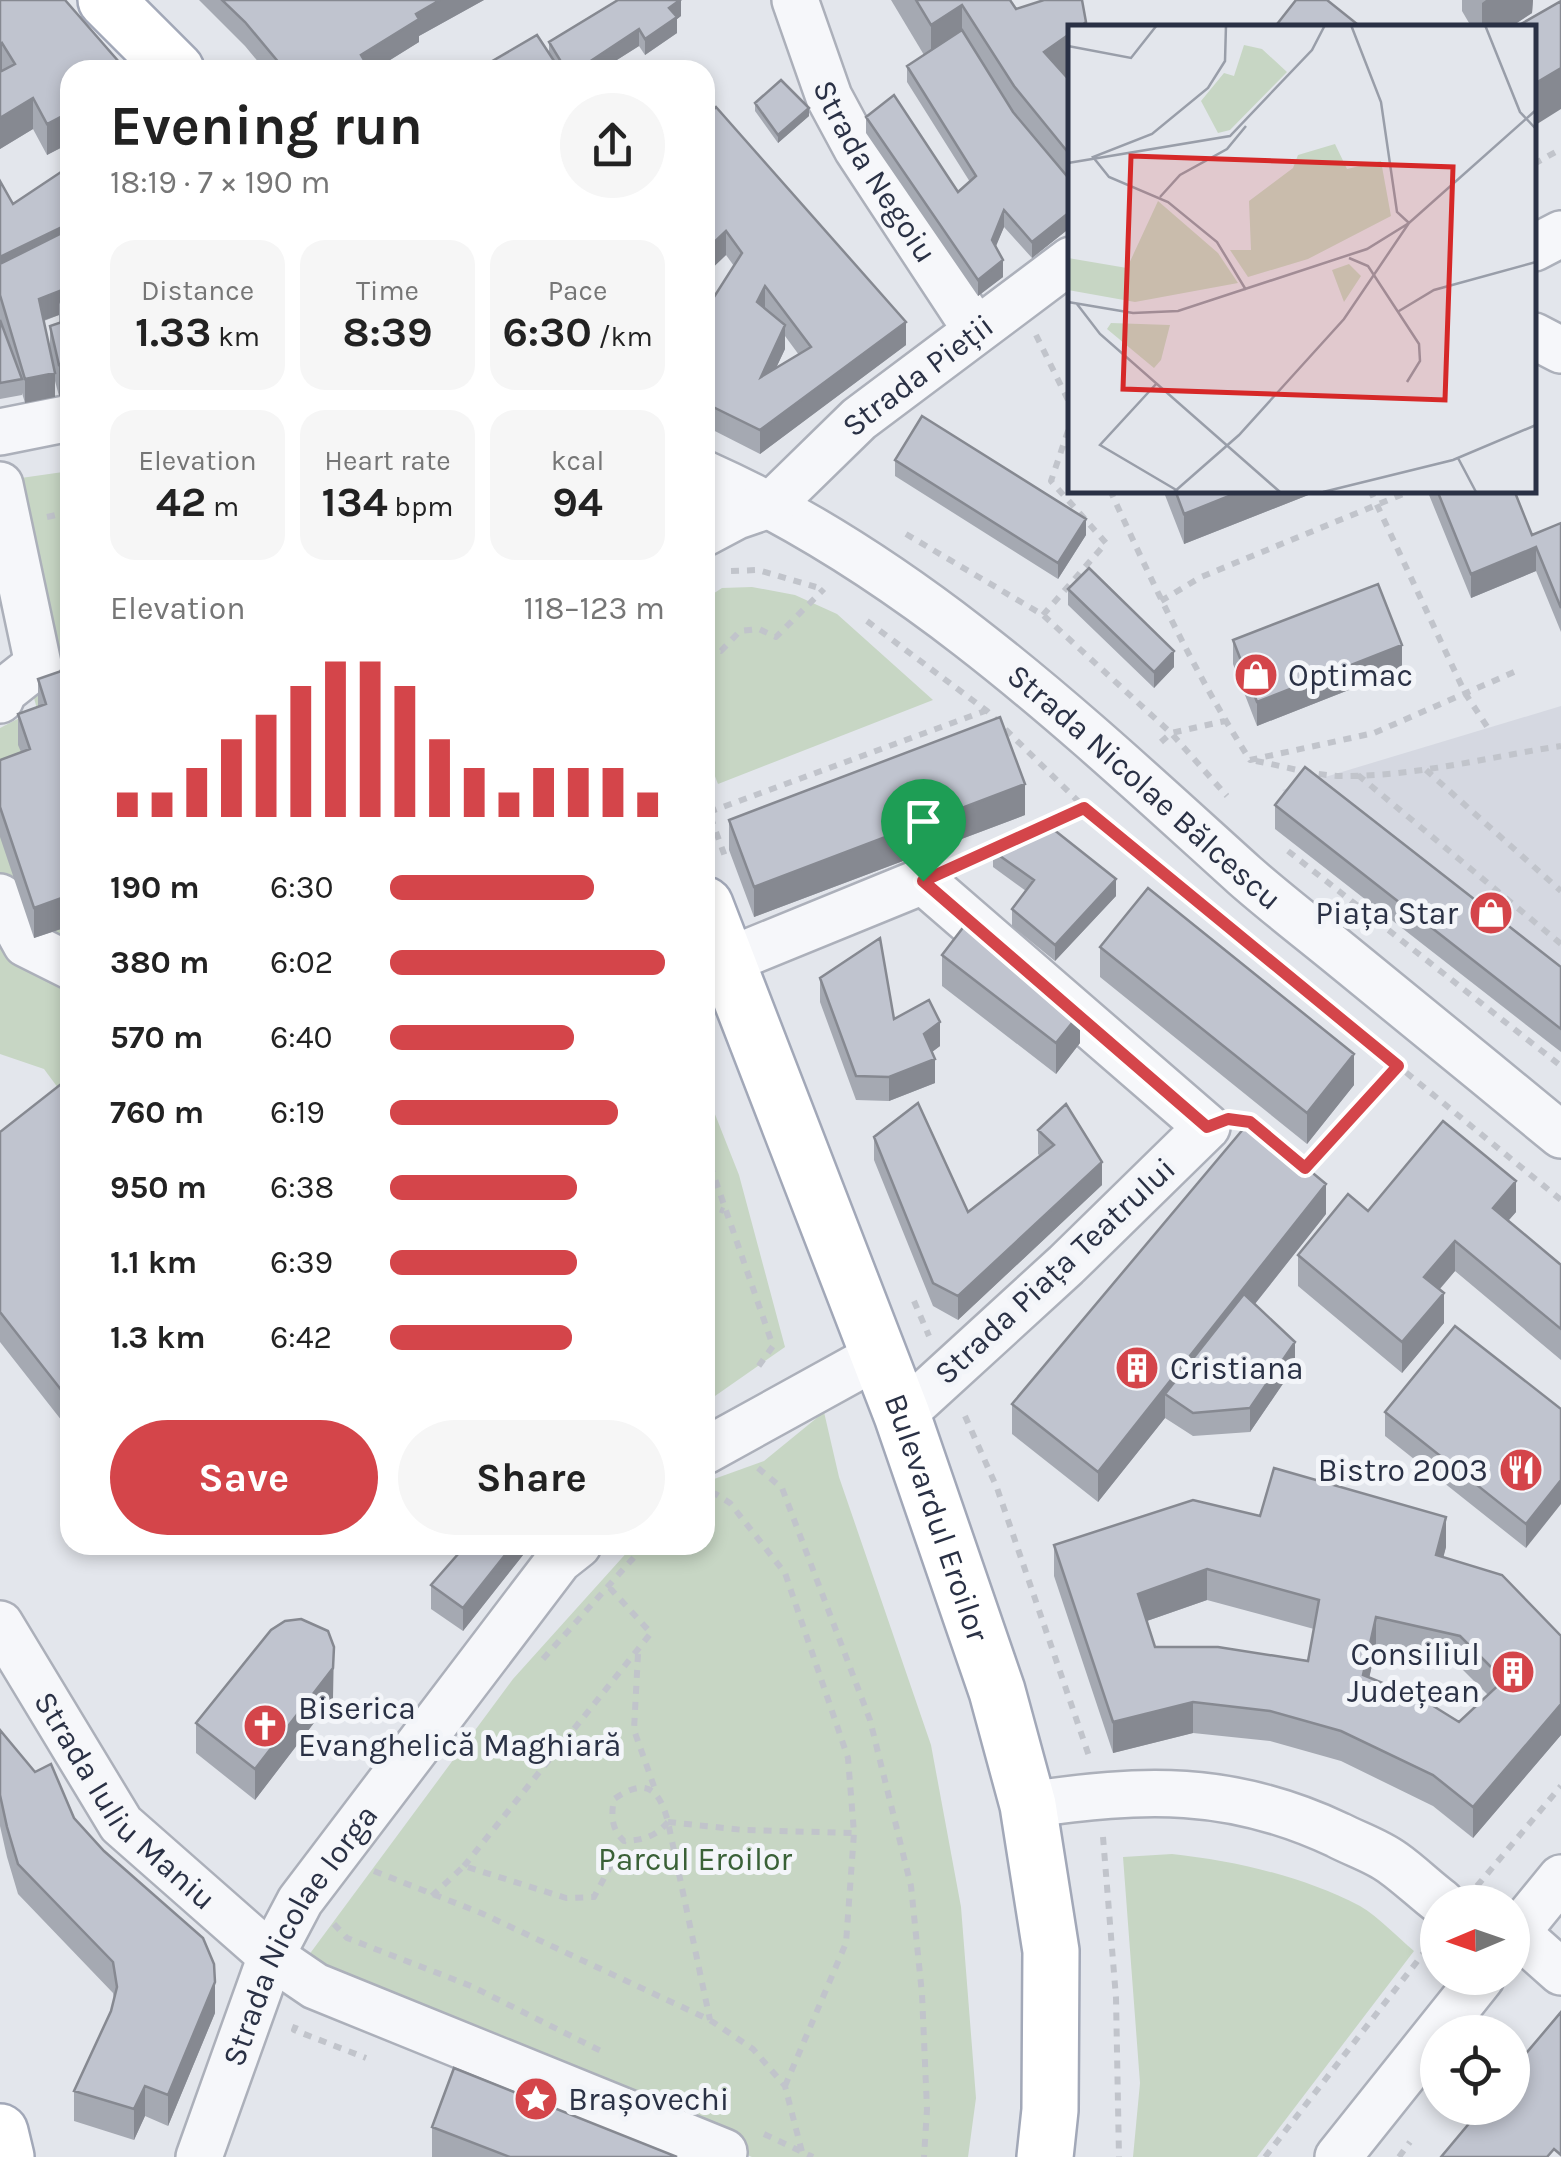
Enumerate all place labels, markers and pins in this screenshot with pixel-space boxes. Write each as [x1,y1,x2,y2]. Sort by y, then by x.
shop icon: Optimac [1233,652,1279,698]
place label: Optimac [1288,657,1413,694]
pin [881,779,966,882]
shop icon: Piața Star [1468,890,1514,936]
place label: Piața Star [1315,895,1458,932]
building icon: Cristiana [1114,1345,1160,1391]
place label: Cristiana [1170,1350,1304,1387]
restaurant icon: Bistro 2003 [1498,1447,1544,1493]
place label: Bistro 2003 [1318,1452,1488,1489]
place label: Consiliul Județean [1347,1636,1480,1710]
building icon: Consiliul Județean [1490,1649,1536,1695]
place label: Biserica Evanghelică Maghiară [298,1690,621,1764]
church icon: Biserica Evanghelică Maghiară [242,1703,288,1749]
place icon: Brașovechi [513,2076,559,2122]
place label: Brașovechi [568,2081,729,2118]

